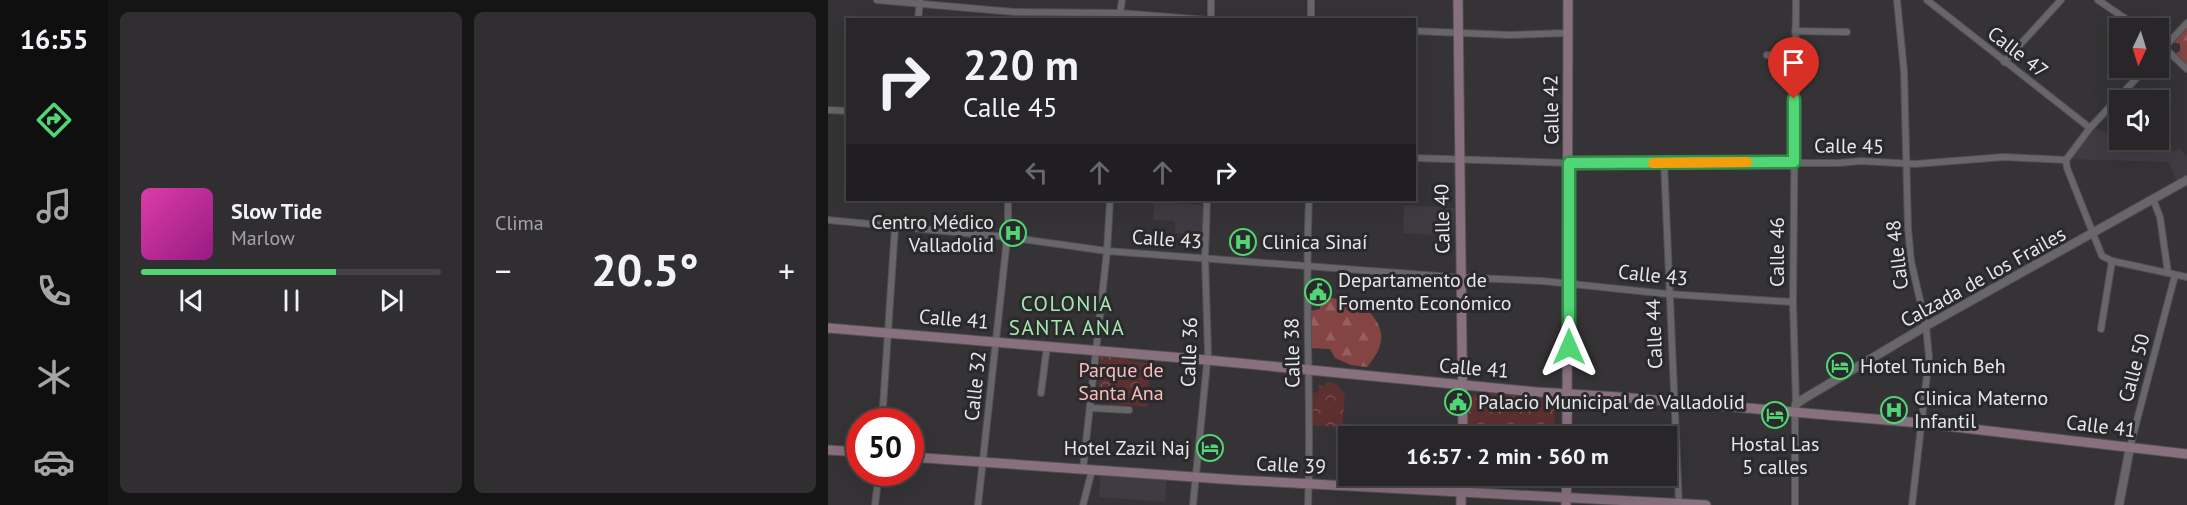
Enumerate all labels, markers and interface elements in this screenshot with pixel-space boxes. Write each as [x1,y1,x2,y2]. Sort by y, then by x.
north arrow [2109,18,2169,78]
map controls [2109,18,2169,150]
street label: Calle 47 [1982,20,2054,84]
text: 16:55 [20,22,88,56]
text: 220 m [963,37,1079,92]
pin [1768,37,1819,99]
icon: right [864,42,942,120]
icon: arrive [1777,46,1810,79]
street label: Calle 42 [1537,75,1565,145]
text: Calle 45 [963,90,1057,124]
button: sound [2109,90,2169,150]
icon: directions [33,99,75,141]
street label: Calle 45 [1814,132,1884,160]
icon: left [1020,156,1053,189]
icon: ahead [1083,156,1116,189]
icon: ahead [1146,156,1179,189]
icon: right [1209,156,1242,189]
street label: Calle 40 [1428,184,1456,254]
icon: music [33,185,75,227]
text: Slow Tide [231,197,322,225]
place label: Centro Médico Valladolid [871,209,994,258]
text: Clima [495,210,544,236]
street label: Calle 46 [1764,217,1790,287]
hospital icon: Centro Médico Valladolid [998,218,1028,248]
street label: Calle 48 [1880,219,1914,291]
street label: Calzada de los Frailes [1896,221,2070,333]
street label: Calle 43 [1131,224,1203,254]
text: Marlow [231,225,295,251]
hospital icon: Clinica Sinaí [1228,227,1258,257]
place label: Clinica Sinaí [1262,229,1367,255]
text: 20.5° [591,240,699,298]
text: − [495,249,512,292]
text: + [778,249,795,292]
street label: Calle 43 [1617,258,1689,292]
place label: Departamento de Fomento Económico [1338,267,1512,316]
icon: phone [33,270,75,312]
public building icon: Departamento de Fomento Económico [1303,277,1333,307]
icon: previous [175,284,208,317]
icon: pause [275,284,308,317]
icon: next [375,284,408,317]
district label: COLONIA SANTA ANA [1009,290,1125,341]
street label: Calle 44 [1640,298,1668,369]
street label: Calle 41 [918,303,990,335]
position arrow [1537,315,1601,379]
street label: Calle 36 [1175,317,1203,387]
street label: Calle 38 [1278,318,1306,388]
street label: Calle 50 [2112,331,2156,405]
street label: Calle 32 [958,350,992,422]
hotel icon: Hotel Tunich Beh [1825,351,1855,381]
street label: Calle 41 [1438,352,1510,384]
place label: Hotel Tunich Beh [1860,353,2006,379]
icon: climate [33,356,75,398]
park label: Parque de Santa Ana [1078,357,1164,406]
place label: Clinica Materno Infantil [1914,385,2048,434]
public building icon: Palacio Municipal de Valladolid [1443,387,1473,417]
place label: Palacio Municipal de Valladolid [1478,389,1745,415]
hospital icon: Clinica Materno Infantil [1879,395,1909,425]
hotel icon: Hostal Las 5 calles [1760,400,1790,430]
speed limit sign: 50 [846,408,924,486]
street label: Calle 41 [2065,409,2137,443]
place label: Hostal Las 5 calles [1731,431,1819,480]
hotel icon: Hotel Zazil Naj [1195,433,1225,463]
place label: Hotel Zazil Naj [1064,435,1190,461]
icon: car [33,441,75,483]
text: 16:57 · 2 min · 560 m [1406,442,1609,470]
street label: Calle 39 [1255,450,1327,480]

